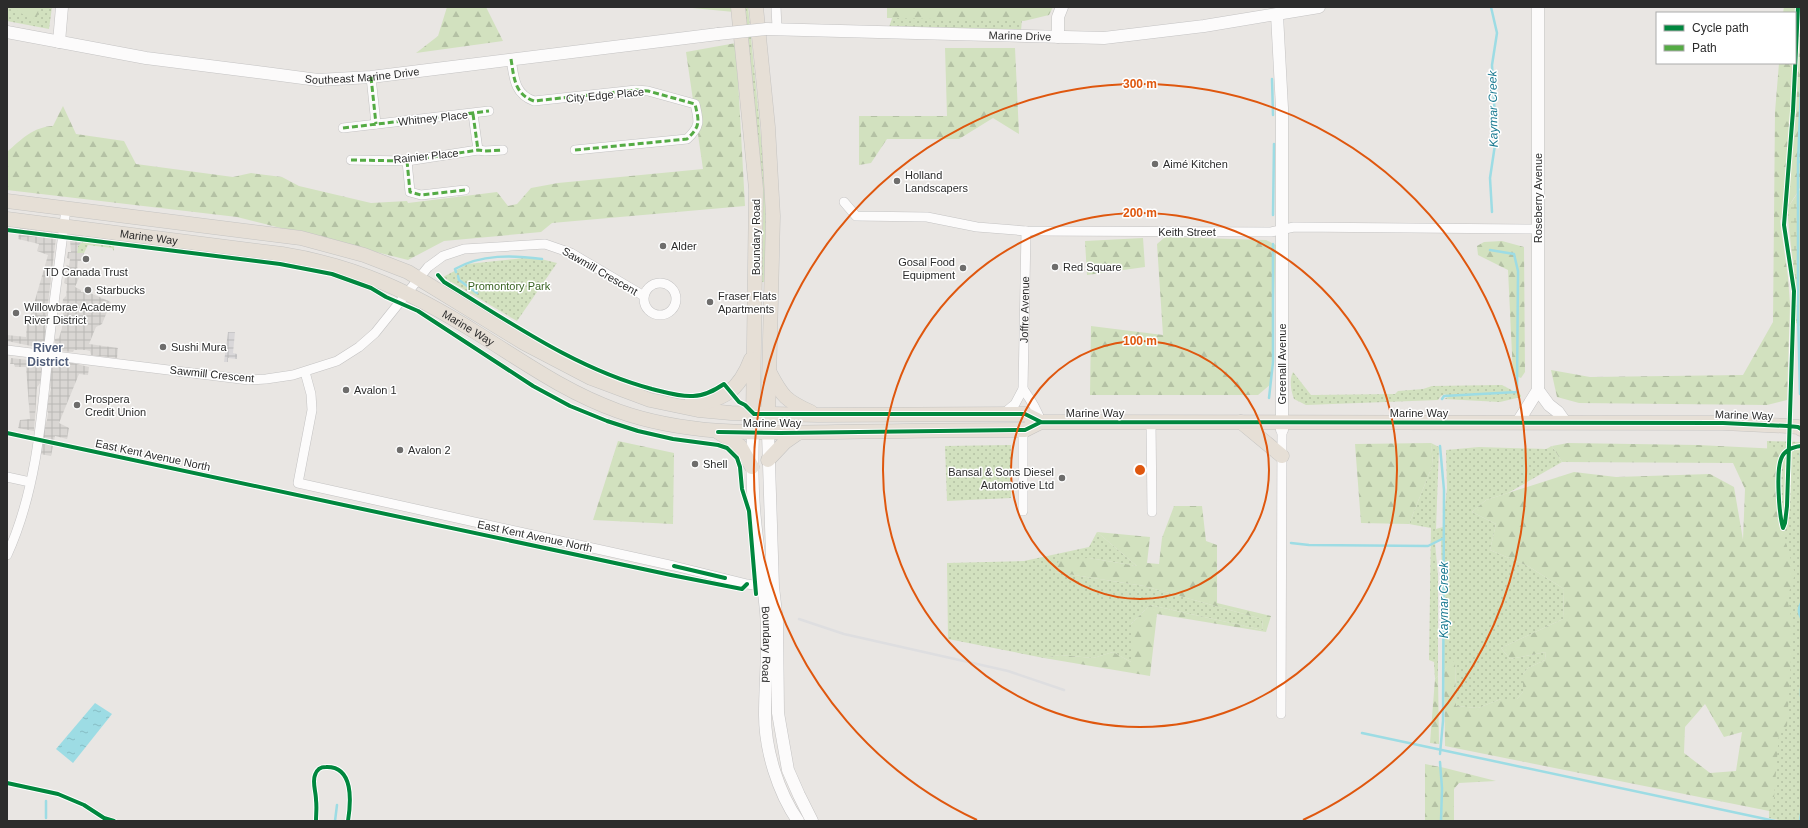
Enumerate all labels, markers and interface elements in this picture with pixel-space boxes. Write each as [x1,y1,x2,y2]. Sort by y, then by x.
legend [1656,12,1796,64]
text: Cycle path [1692,21,1749,35]
street label: Marine Drive [989,29,1051,43]
text: Path [1692,41,1717,55]
street label: Southeast Marine Drive [304,65,420,86]
water label: Kaymar Creek [1485,70,1501,147]
text: 300 m [1123,77,1157,91]
street label: City Edge Place [565,86,645,104]
street label: Whitney Place [397,108,469,128]
street label: Rainier Place [393,147,459,165]
street label: Roseberry Avenue [1532,153,1544,243]
place label: Aimé Kitchen [1163,158,1228,170]
marker: Aimé Kitchen [1150,159,1160,169]
place label: Holland Landscapers [905,169,968,194]
marker: Holland Landscapers [892,176,902,186]
street label: Boundary Road [750,199,762,275]
text: 200 m [1123,206,1157,220]
street label: Keith Street [1158,226,1216,238]
street label: Marine Way [119,227,179,247]
place label: Alder [671,240,697,252]
marker: Alder [658,241,668,251]
street label: Sawmill Crescent [560,245,640,297]
marker: TD Canada Trust [81,254,91,264]
place label: Gosal Food Equipment [898,256,955,281]
place label: Red Square [1063,261,1122,273]
marker: Red Square [1050,262,1060,272]
marker: Gosal Food Equipment [958,263,968,273]
place label: TD Canada Trust [44,266,128,278]
street label: Joffre Avenue [1018,276,1031,343]
park label: Promontory Park [468,280,551,292]
place label: Starbucks [96,284,145,296]
marker: Starbucks [83,285,93,295]
place label: Fraser Flats Apartments [718,290,777,315]
marker: Fraser Flats Apartments [705,297,715,307]
place label: Willowbrae Academy River District [24,301,127,326]
marker: Willowbrae Academy River District [11,308,21,318]
street label: Marine Way [440,308,497,349]
street label: Greenall Avenue [1276,323,1288,405]
text: 100 m [1123,334,1157,348]
district label: River District [27,341,69,369]
place label: Sushi Mura [171,341,228,353]
marker: Sushi Mura [158,342,168,352]
street label: Sawmill Crescent [169,364,255,384]
place label: Avalon 1 [354,384,397,396]
marker: Avalon 1 [341,385,351,395]
place label: Prospera Credit Union [85,393,146,418]
marker: Prospera Credit Union [72,400,82,410]
street label: Marine Way [1066,407,1125,419]
street label: Marine Way [1390,407,1449,419]
street label: Marine Way [1715,408,1774,422]
street label: Marine Way [743,417,802,429]
street label: East Kent Avenue North [94,437,212,473]
place label: Avalon 2 [408,444,451,456]
marker: Avalon 2 [395,445,405,455]
place label: Shell [703,458,727,470]
marker: Shell [690,459,700,469]
centre of rings [1133,463,1147,477]
place label: Bansal & Sons Diesel Automotive Ltd [948,466,1054,491]
marker: Bansal & Sons Diesel Automotive Ltd [1057,473,1067,483]
street label: East Kent Avenue North [476,518,594,554]
water label: Kaymar Creek [1437,561,1451,638]
street label: Boundary Road [760,605,773,683]

